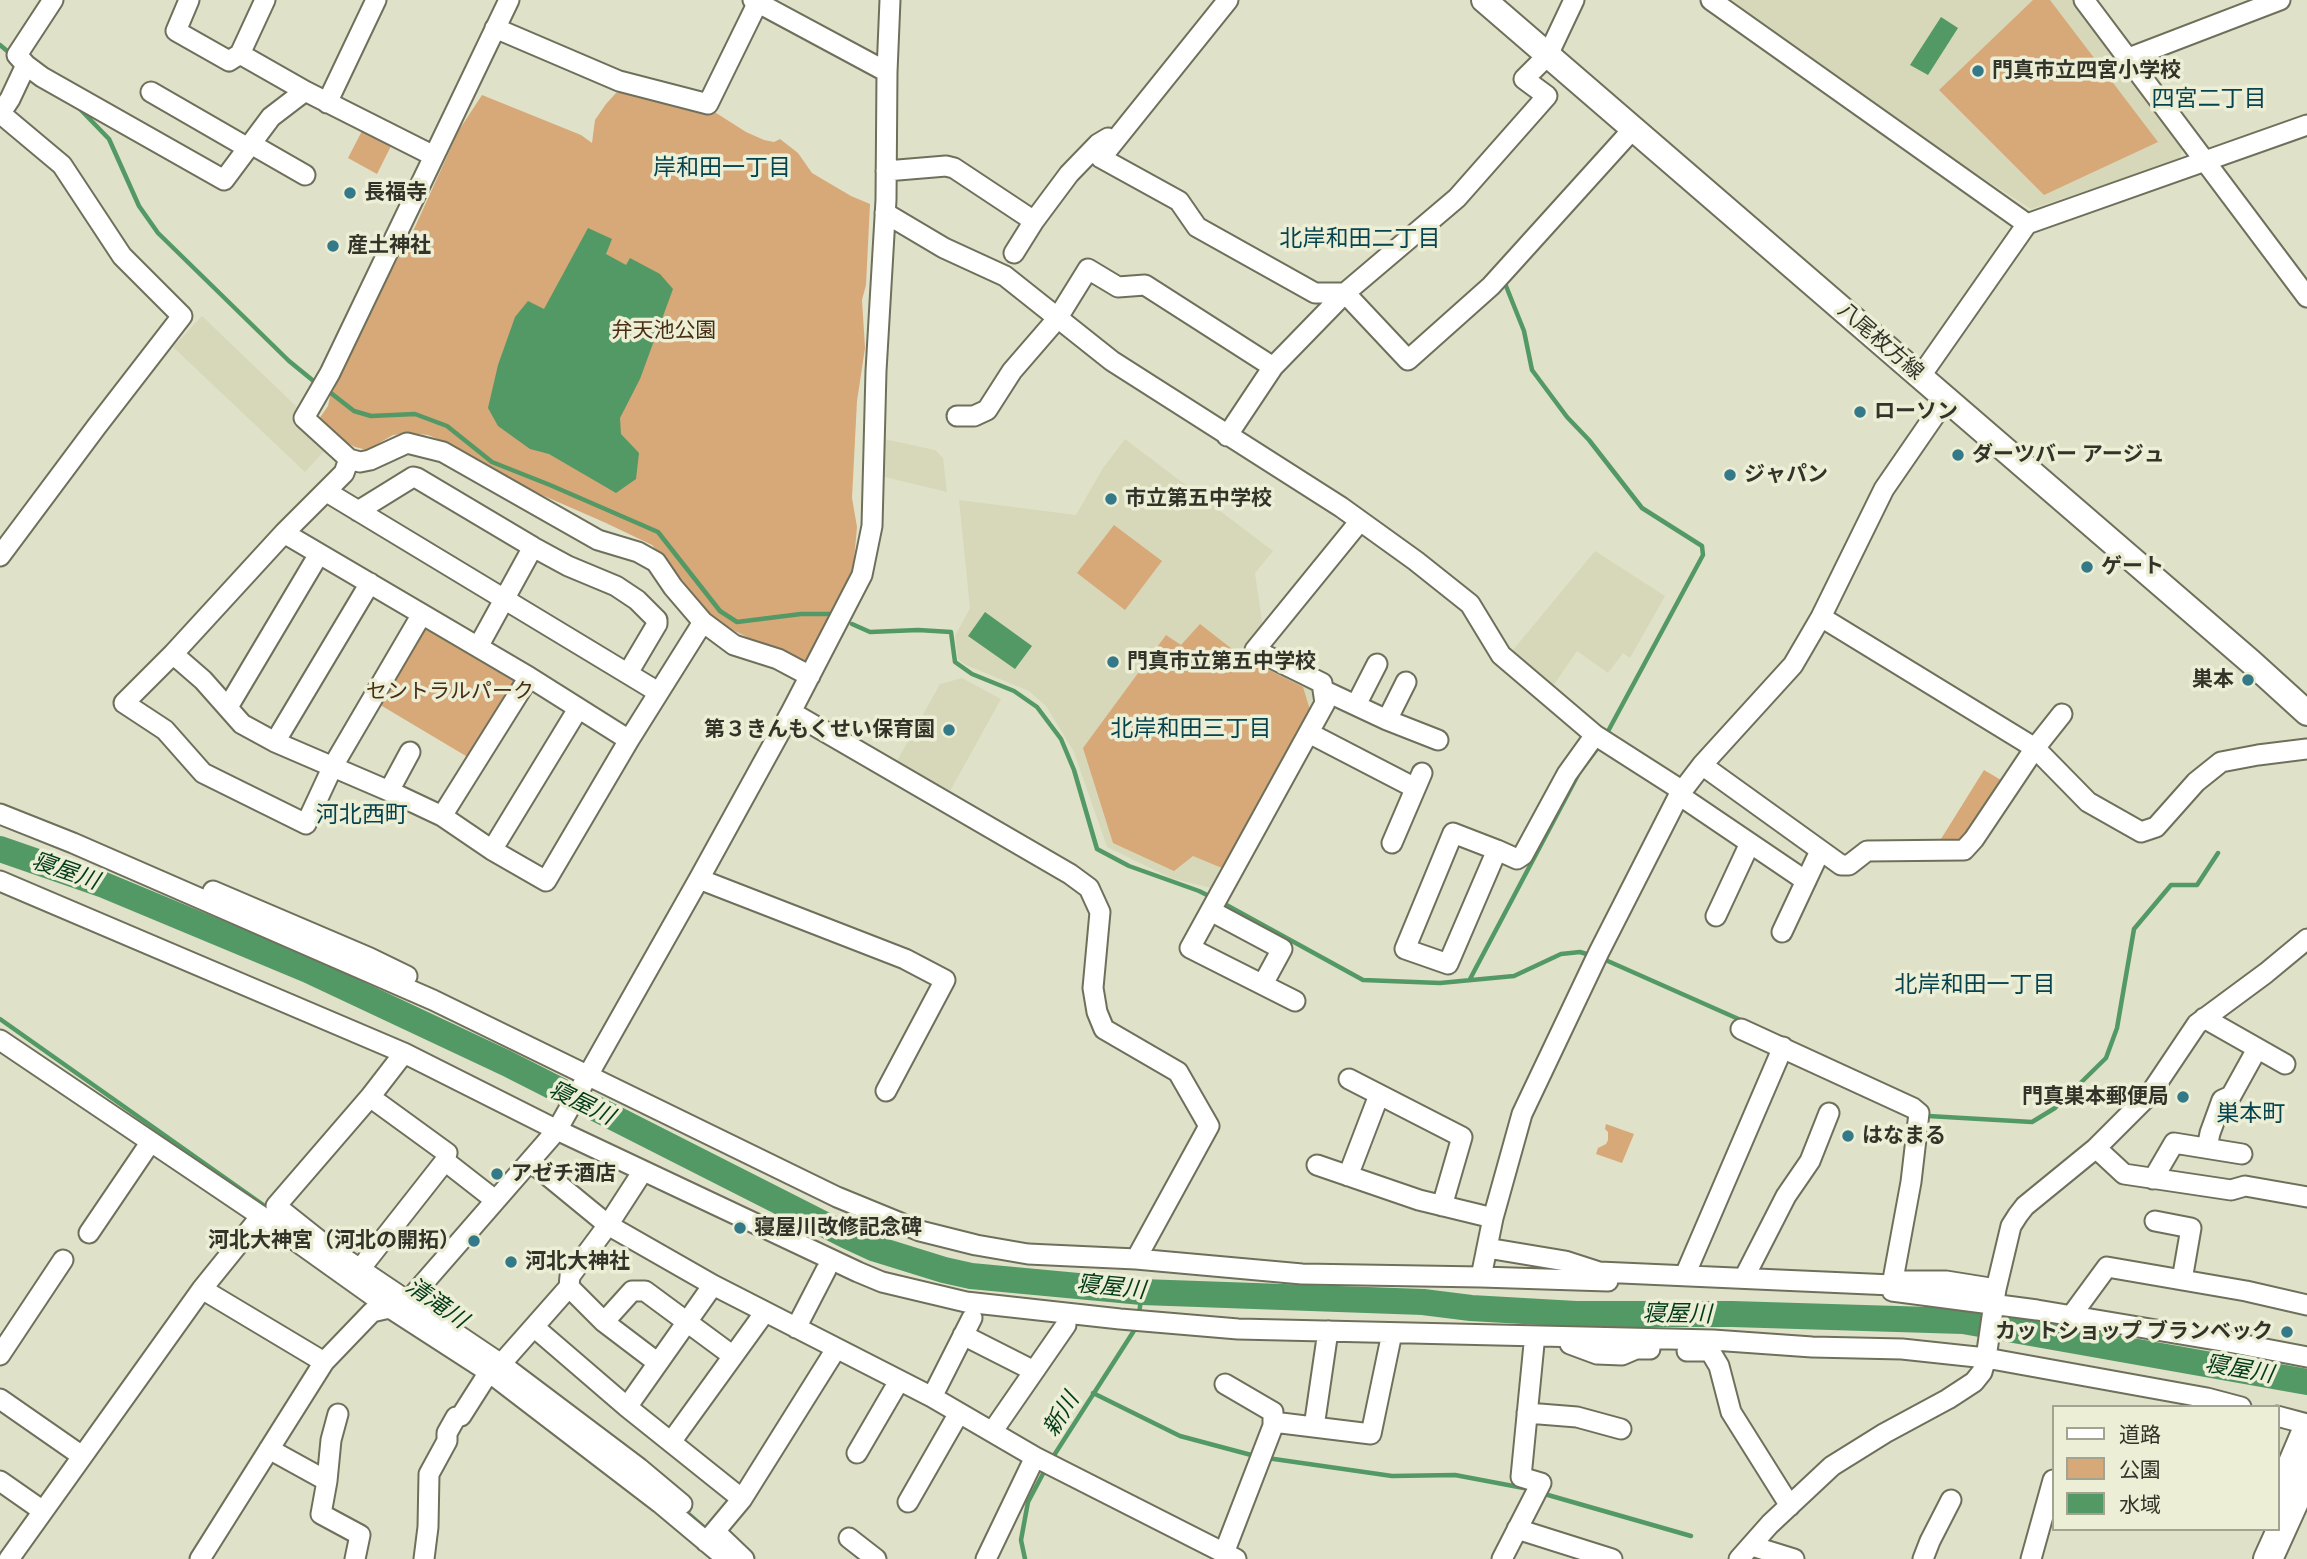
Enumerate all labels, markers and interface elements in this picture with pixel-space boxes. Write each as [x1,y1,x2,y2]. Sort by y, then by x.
place label: 門真市立四宮小学校 [1992,58,2181,84]
marker: 門真市立四宮小学校 [1970,63,1986,79]
district label: 四宮二丁目 [2152,86,2266,114]
district label: 岸和田一丁目 [653,155,791,183]
place label: 長福寺 [364,180,427,206]
marker: 長福寺 [342,185,358,201]
district label: 北岸和田二丁目 [1280,226,1440,254]
place label: 産土神社 [347,233,431,259]
marker: 産土神社 [325,238,341,254]
street label: 八尾枚方線 [1832,298,1928,386]
park label: 弁天池公園 [612,318,716,344]
place label: ローソン [1874,399,1958,425]
marker: ローソン [1852,404,1868,420]
place label: ダーツバー アージュ [1972,442,2165,468]
marker: ダーツバー アージュ [1950,447,1966,463]
place label: ジャパン [1744,462,1828,488]
marker: ジャパン [1722,467,1738,483]
place label: 市立第五中学校 [1125,486,1272,512]
marker: 市立第五中学校 [1103,491,1119,507]
place label: ゲート [2101,554,2164,580]
marker: ゲート [2079,559,2095,575]
place label: 門真市立第五中学校 [1127,649,1316,675]
marker: 門真市立第五中学校 [1105,654,1121,670]
place label: 巣本 [2192,667,2234,693]
marker: 巣本 [2240,672,2256,688]
park label: セントラルパーク [366,679,534,705]
district label: 北岸和田三丁目 [1111,716,1271,744]
place label: 第３きんもくせい保育園 [704,717,935,743]
marker: 第３きんもくせい保育園 [941,722,957,738]
district label: 河北西町 [316,802,408,830]
water label: 寝屋川 [28,848,102,896]
district label: 北岸和田一丁目 [1895,972,2055,1000]
water label: 寝屋川 [544,1076,618,1132]
place label: 門真巣本郵便局 [2022,1084,2169,1110]
marker: 門真巣本郵便局 [2175,1089,2191,1105]
district label: 巣本町 [2217,1101,2285,1129]
place label: はなまる [1862,1123,1946,1149]
marker: はなまる [1840,1128,1856,1144]
place label: アゼチ酒店 [511,1161,616,1187]
marker: アゼチ酒店 [489,1166,505,1182]
place label: 寝屋川改修記念碑 [754,1215,922,1241]
marker: 寝屋川改修記念碑 [732,1220,748,1236]
place label: 河北大神宮（河北の開拓） [208,1228,460,1254]
marker: 河北大神宮（河北の開拓） [466,1233,482,1249]
place label: 河北大神社 [525,1249,630,1275]
marker: 河北大神社 [503,1254,519,1270]
water label: 寝屋川 [1075,1271,1147,1305]
water label: 清滝川 [400,1273,472,1335]
water label: 寝屋川 [1642,1301,1712,1329]
place label: カットショップ ブランベック [1995,1319,2273,1345]
marker: カットショップ ブランベック [2279,1324,2295,1340]
water label: 寝屋川 [2203,1350,2275,1390]
water label: 新川 [1038,1388,1086,1442]
legend [2052,1405,2279,1531]
text: 道路 [2119,1421,2161,1449]
text: 公園 [2119,1456,2161,1484]
text: 水域 [2119,1491,2161,1519]

